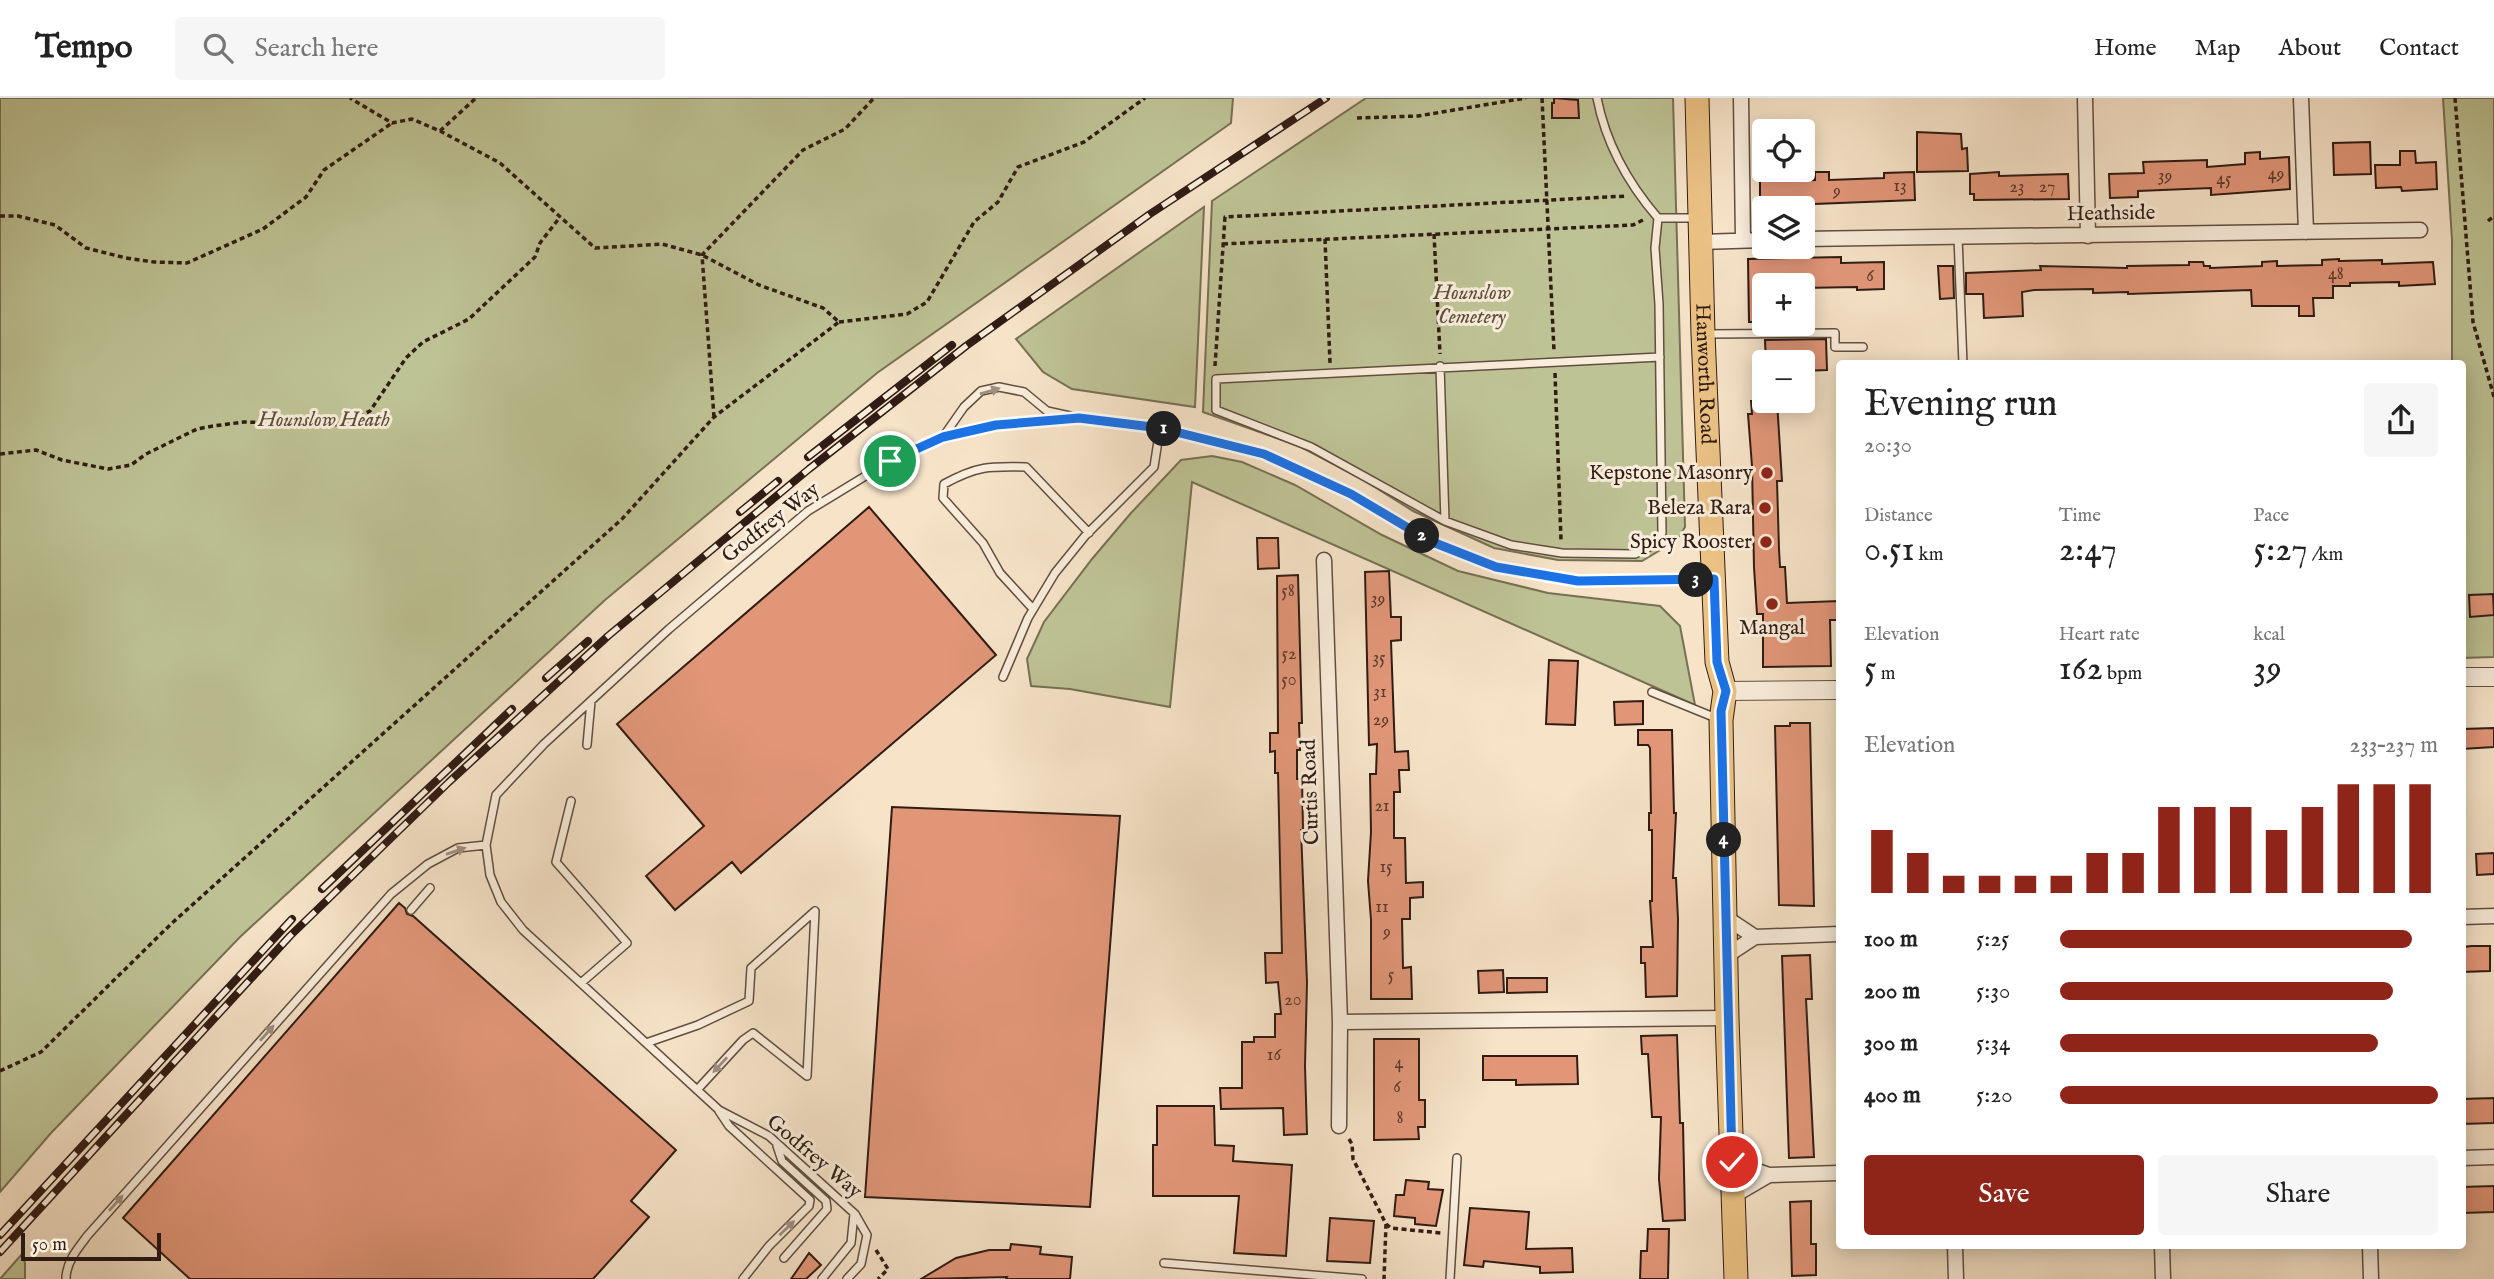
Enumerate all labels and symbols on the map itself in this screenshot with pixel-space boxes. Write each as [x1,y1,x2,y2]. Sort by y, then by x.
house number: 49 [2268,163,2284,186]
house number: 39 [2158,165,2172,188]
house number: 45 [2216,168,2232,191]
house number: 13 [1893,175,1907,198]
house number: 23 [2009,176,2025,199]
house number: 27 [2039,176,2055,199]
house number: 9 [1832,180,1841,203]
street label: Heathside [2066,200,2156,228]
house number: 48 [2328,263,2344,286]
house number: 6 [1866,265,1874,288]
park label: Hounslow Cemetery [1432,280,1512,331]
street label: Hanworth Road [1689,303,1721,446]
one-way arrow [979,385,1001,396]
park label: Hounslow Heath [257,407,390,434]
pin: 1 [1146,412,1182,446]
pin [860,431,920,491]
place label: Kepstone Masonry [1589,460,1754,487]
marker: Kepstone Masonry [1759,465,1775,481]
street label: Godfrey Way [717,476,826,570]
place label: Beleza Rara [1647,495,1752,522]
marker: Beleza Rara [1757,500,1773,516]
pin: 2 [1404,518,1440,554]
place label: Spicy Rooster [1630,529,1752,556]
marker: Spicy Rooster [1758,534,1774,550]
pin: 3 [1678,562,1714,598]
house number: 58 [1281,580,1295,603]
house number: 39 [1371,588,1385,611]
marker: Mangal [1764,596,1780,612]
place label: Mangal [1739,615,1805,642]
house number: 52 [1282,643,1296,666]
house number: 35 [1372,647,1386,670]
house number: 50 [1281,669,1297,692]
house number: 31 [1373,681,1387,704]
house number: 29 [1373,709,1389,732]
street label: Curtis Road [1296,738,1326,845]
house number: 21 [1374,795,1390,818]
pin: 4 [1706,822,1742,858]
one-way arrow [445,845,466,856]
house number: 15 [1379,856,1393,879]
house number: 11 [1375,896,1389,919]
house number: 9 [1382,921,1391,944]
house number: 5 [1388,964,1395,987]
house number: 20 [1284,989,1302,1012]
one-way arrow [259,1024,275,1042]
house number: 16 [1267,1044,1282,1067]
house number: 4 [1395,1052,1404,1075]
one-way arrow [712,1056,728,1074]
house number: 6 [1393,1076,1401,1099]
house number: 8 [1396,1107,1404,1130]
street label: Godfrey Way [760,1109,868,1205]
pin [1702,1132,1762,1192]
one-way arrow [108,1194,124,1212]
one-way arrow [778,1220,795,1236]
scale bar [21,1230,161,1262]

